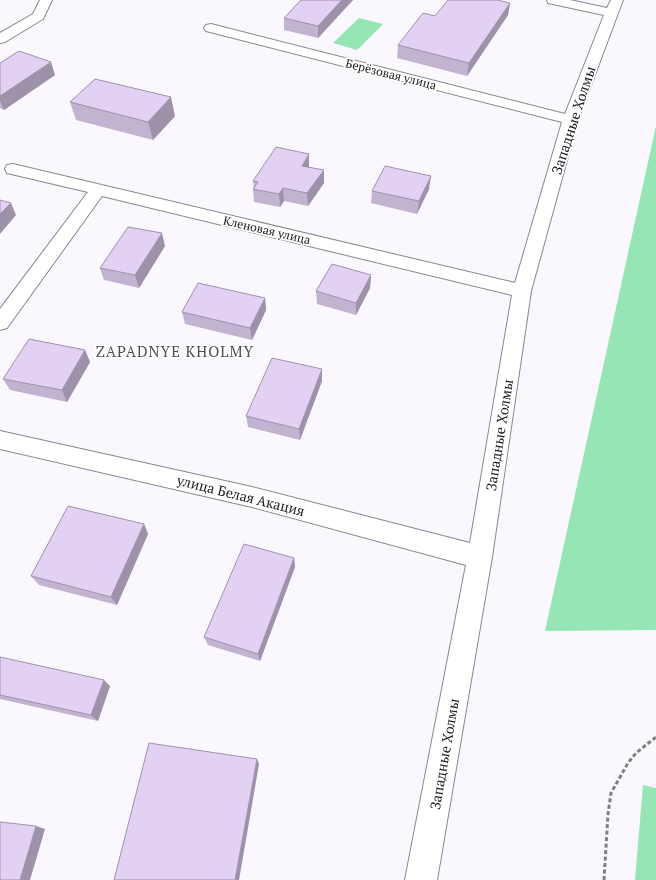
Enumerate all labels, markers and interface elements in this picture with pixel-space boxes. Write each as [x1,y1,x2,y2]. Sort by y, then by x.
street label: Берёзовая улица [344,55,438,93]
street label: Западные Холмы [547,64,599,176]
street label: Кленовая улица [222,213,312,247]
district label: ZAPADNYE KHOLMY [96,341,254,361]
street label: Западные Холмы [481,378,517,492]
street label: улица Белая Акация [174,470,307,520]
street label: Западные Холмы [425,697,463,811]

